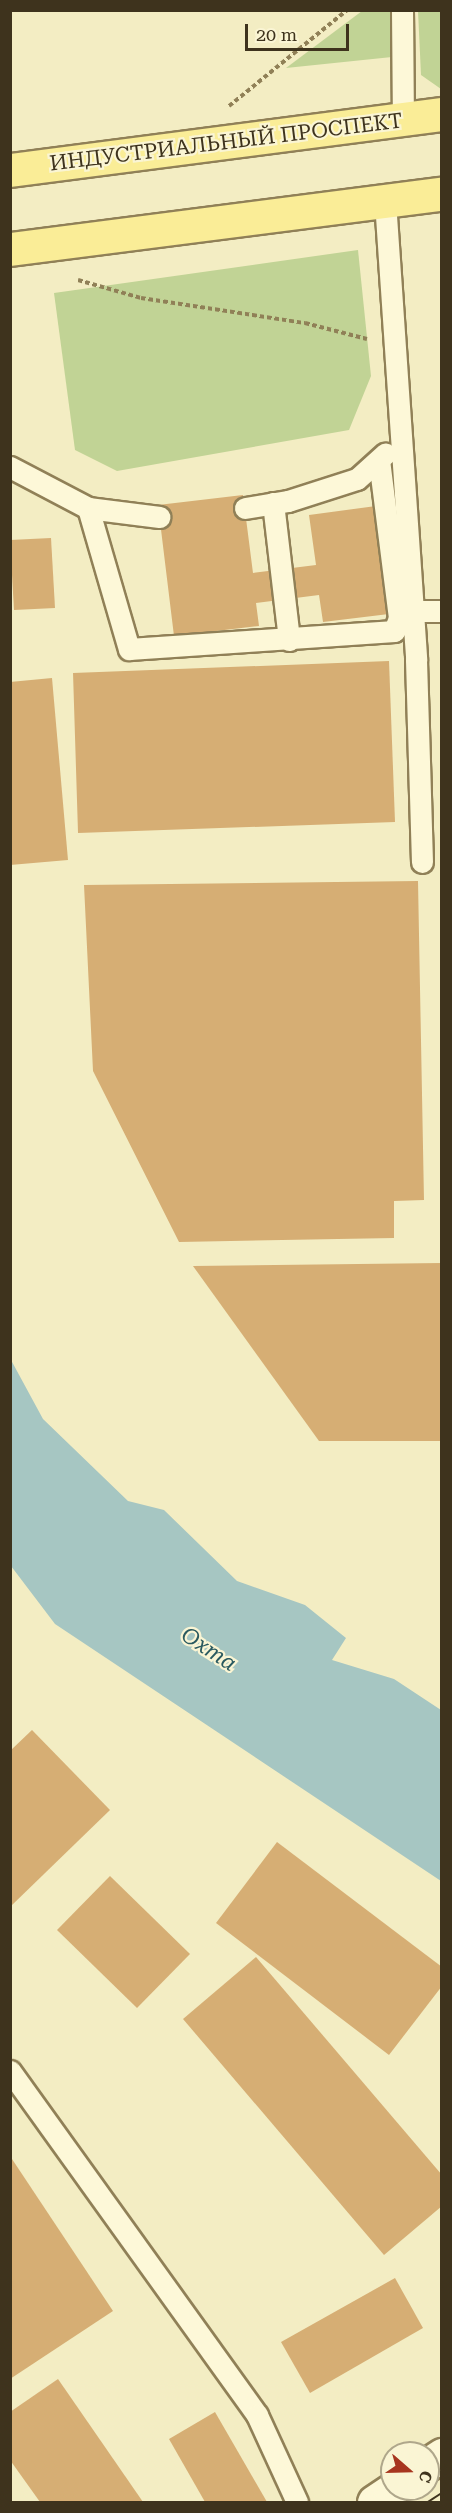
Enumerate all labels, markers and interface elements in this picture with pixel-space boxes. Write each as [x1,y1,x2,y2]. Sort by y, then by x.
scale bar [248,12,352,50]
text: 20 m [256,24,297,45]
street label: ИНДУСТРИАЛЬНЫЙ ПРОСПЕКТ [48,108,404,176]
water label: Охта [176,1621,242,1677]
north arrow [380,2441,440,2501]
text: С [415,2468,436,2485]

